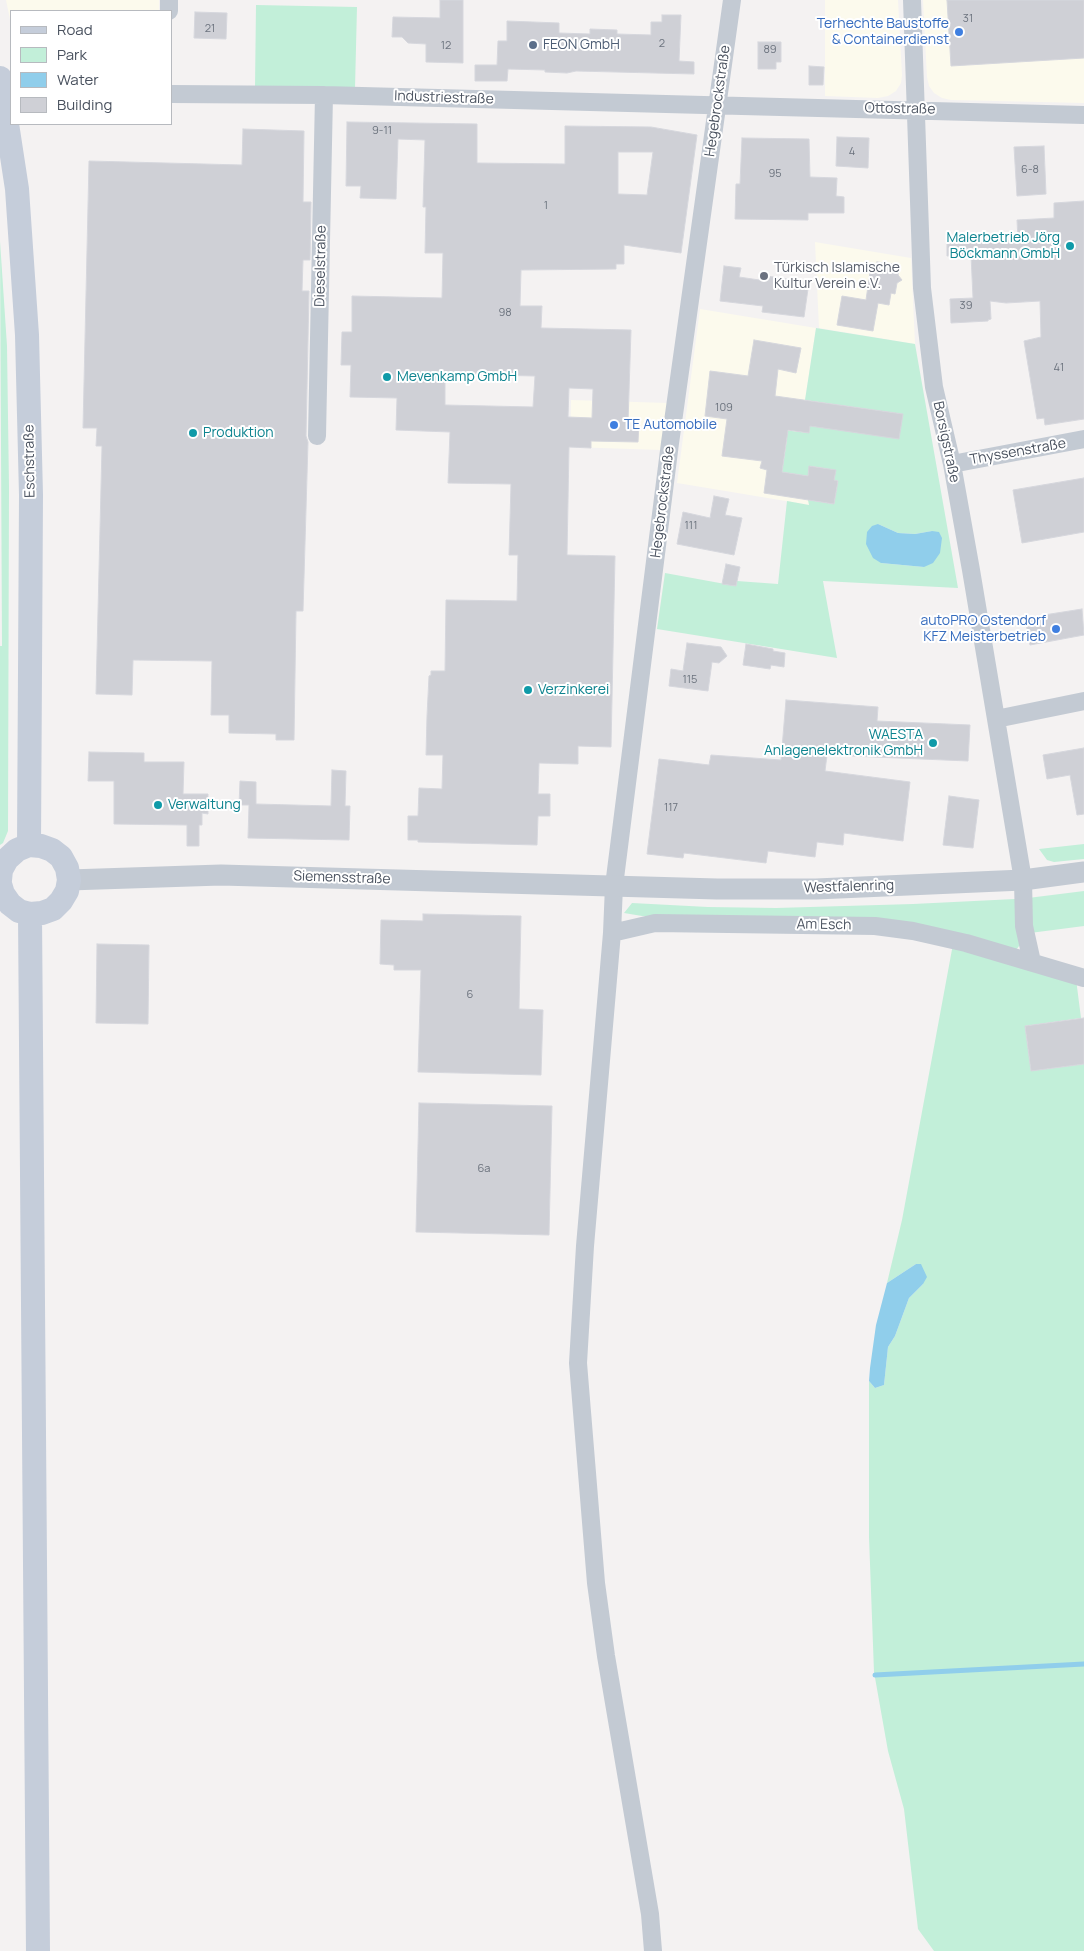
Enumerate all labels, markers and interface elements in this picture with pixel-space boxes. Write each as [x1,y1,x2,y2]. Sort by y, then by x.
legend [10,10,172,125]
house number: 31 [963,12,973,26]
place label: Terhechte Baustoffe & Containerdienst [817,16,949,48]
text: Road [57,19,93,40]
house number: 21 [205,22,215,36]
marker: Terhechte Baustoffe & Containerdienst [953,26,965,38]
place label: FEON GmbH [543,37,620,53]
house number: 2 [659,37,665,51]
house number: 12 [441,39,451,53]
marker: FEON GmbH [527,39,539,51]
house number: 89 [763,43,777,57]
text: Park [57,44,87,65]
street label: Hegebrockstraße [702,44,734,158]
text: Water [57,69,99,90]
street label: Industriestraße [394,88,494,108]
text: Building [57,94,112,115]
street label: Ottostraße [864,100,936,118]
house number: 9-11 [372,124,392,138]
house number: 4 [849,145,855,159]
house number: 6-8 [1021,163,1039,177]
house number: 95 [768,167,782,181]
house number: 1 [544,199,548,213]
street label: Dieselstraße [312,225,330,307]
place label: Malerbetrieb Jörg Böckmann GmbH [946,230,1060,262]
marker: Malerbetrieb Jörg Böckmann GmbH [1064,240,1076,252]
place label: Türkisch Islamische Kultur Verein e.V. [774,260,900,292]
marker: Türkisch Islamische Kultur Verein e.V. [758,270,770,282]
house number: 39 [960,299,972,313]
house number: 98 [498,306,512,320]
house number: 41 [1054,361,1064,375]
place label: Mevenkamp GmbH [397,369,517,385]
marker: Mevenkamp GmbH [381,371,393,383]
street label: Borsigstraße [929,400,963,484]
house number: 109 [715,401,733,415]
place label: TE Automobile [624,417,717,433]
marker: TE Automobile [608,419,620,431]
street label: Eschstraße [21,424,39,498]
place label: Produktion [203,425,274,441]
marker: Produktion [187,427,199,439]
street label: Thyssenstraße [969,435,1067,469]
street label: Hegebrockstraße [648,445,678,559]
house number: 111 [685,519,697,533]
place label: autoPRO Ostendorf KFZ Meisterbetrieb [920,613,1046,646]
marker: autoPRO Ostendorf KFZ Meisterbetrieb [1050,623,1062,635]
house number: 115 [683,673,697,687]
place label: Verzinkerei [538,682,609,698]
marker: Verzinkerei [522,684,534,696]
place label: WAESTA Anlagenelektronik GmbH [764,727,923,760]
marker: WAESTA Anlagenelektronik GmbH [927,737,939,749]
place label: Verwaltung [168,797,241,813]
marker: Verwaltung [152,799,164,811]
house number: 117 [664,801,678,815]
street label: Siemensstraße [293,868,391,888]
street label: Westfalenring [804,877,894,897]
street label: Am Esch [796,916,852,934]
house number: 6 [467,988,473,1002]
house number: 6a [478,1162,490,1176]

